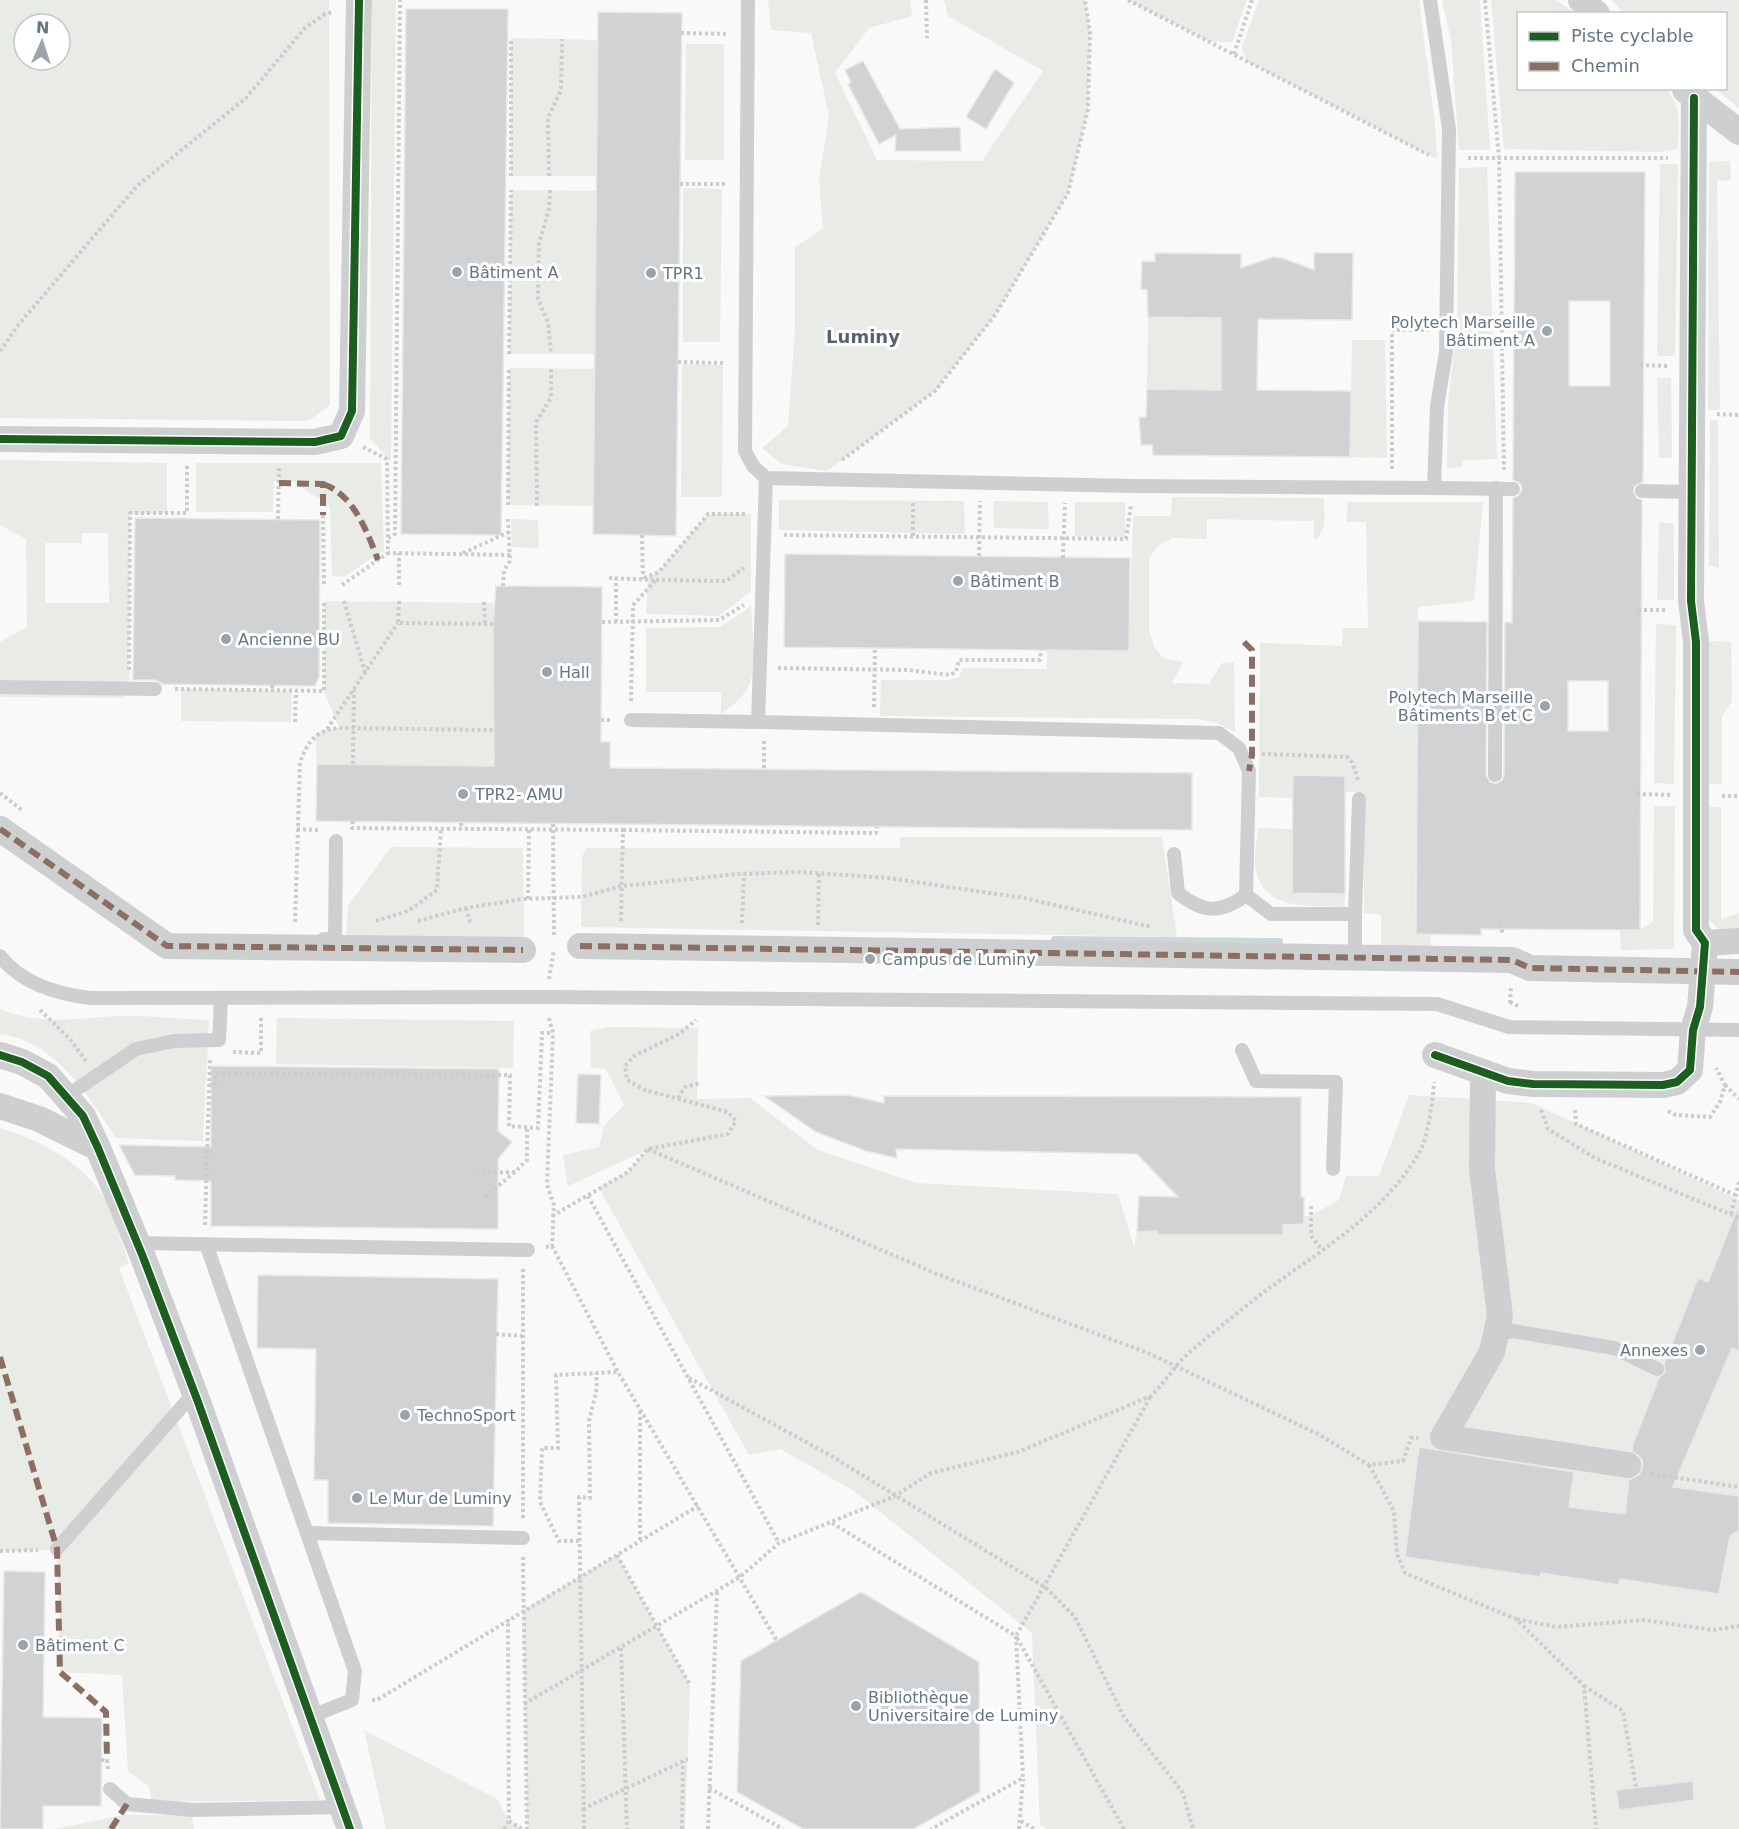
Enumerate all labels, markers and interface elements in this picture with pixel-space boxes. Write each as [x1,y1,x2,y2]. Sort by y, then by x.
north arrow [12,12,72,72]
legend [1517,12,1727,90]
text: N [36,18,50,37]
text: Piste cyclable [1571,25,1694,46]
text: Chemin [1571,55,1640,76]
place label: Bâtiment A [469,263,558,282]
place label: TPR1 [662,264,704,283]
marker: Bâtiment A [450,265,464,279]
marker: TPR1 [644,266,658,280]
place label: Polytech Marseille Bâtiment A [1391,313,1535,350]
marker: Polytech Marseille Bâtiment A [1540,324,1554,338]
district label: Luminy [826,326,900,347]
place label: Bâtiment B [970,572,1059,591]
marker: Bâtiment B [951,574,965,588]
place label: Ancienne BU [238,630,340,649]
marker: Ancienne BU [219,632,233,646]
place label: Hall [559,663,590,682]
marker: Hall [540,665,554,679]
place label: Polytech Marseille Bâtiments B et C [1389,688,1533,725]
marker: Polytech Marseille Bâtiments B et C [1538,699,1552,713]
place label: TPR2- AMU [474,785,563,804]
marker: TPR2- AMU [456,787,470,801]
place label: Campus de Luminy [882,950,1036,969]
marker: Campus de Luminy [863,952,877,966]
place label: Annexes [1620,1341,1688,1360]
marker: Annexes [1693,1343,1707,1357]
place label: TechnoSport [416,1406,516,1425]
marker: TechnoSport [398,1408,412,1422]
place label: Le Mur de Luminy [369,1489,512,1508]
marker: Le Mur de Luminy [350,1491,364,1505]
place label: Bâtiment C [35,1636,125,1655]
marker: Bâtiment C [16,1638,30,1652]
place label: Bibliothèque Universitaire de Luminy [868,1688,1058,1725]
marker: Bibliothèque Universitaire de Luminy [849,1699,863,1713]

